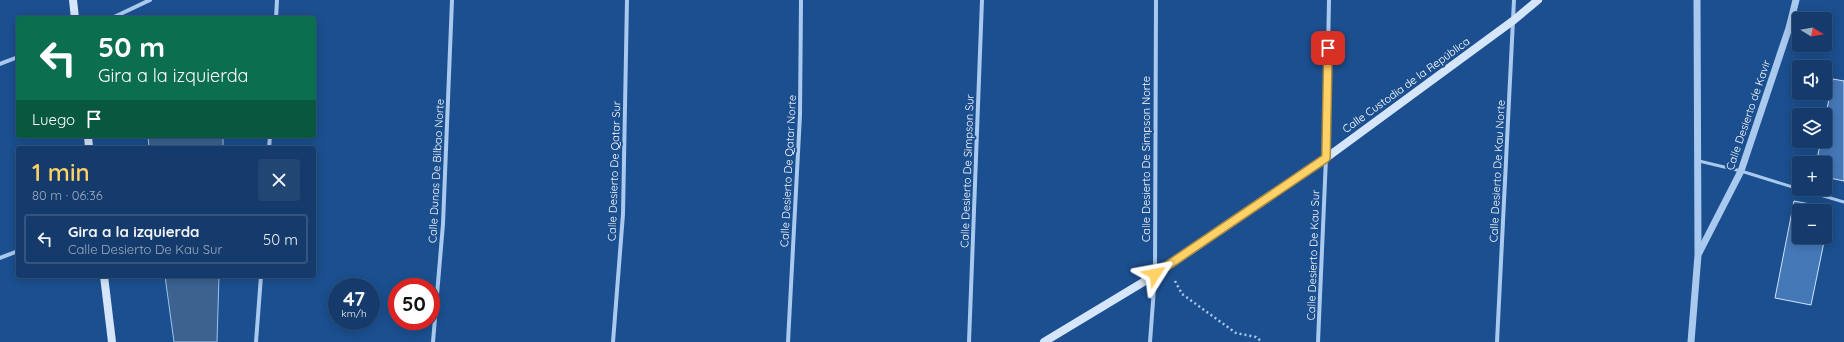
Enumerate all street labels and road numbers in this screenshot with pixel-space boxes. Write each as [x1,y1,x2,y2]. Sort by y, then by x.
street label: Calle Custodia de la República [1340,34,1472,136]
street label: Calle Desierto de Kavir [1723,57,1774,172]
street label: Calle Desierto De Simpson Norte [1139,76,1153,242]
street label: Calle Desierto De Simpson Sur [957,93,977,248]
street label: Calle Desierto De Qatar Norte [777,95,799,247]
street label: Calle Dunas De Bilbao Norte [425,99,447,243]
street label: Calle Desierto De Kau Norte [1486,99,1508,243]
street label: Calle Desierto De Qatar Sur [605,100,623,241]
street label: Calle Desierto De Kau Sur [1304,189,1322,321]

